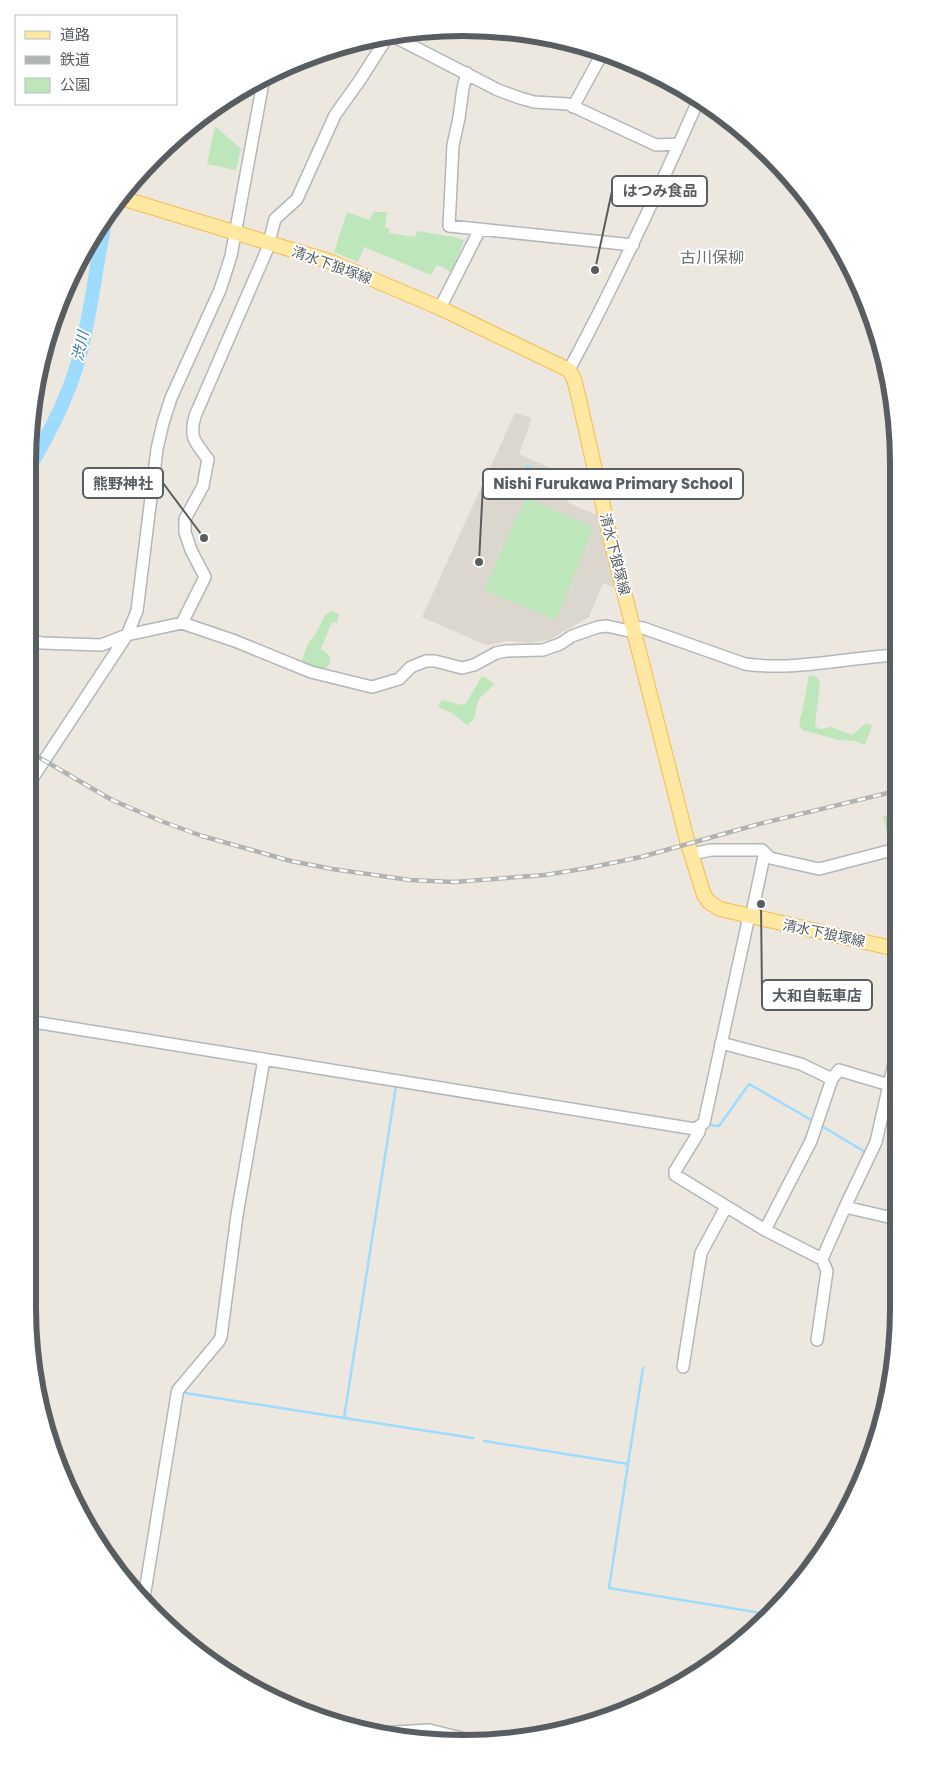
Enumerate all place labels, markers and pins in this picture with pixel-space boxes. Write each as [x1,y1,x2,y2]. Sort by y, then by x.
callout: はつみ食品 [612,176,707,206]
callout: 熊野神社 [83,468,163,498]
callout: Nishi Furukawa Primary School [483,469,743,499]
callout: 大和自転車店 [762,980,872,1010]

